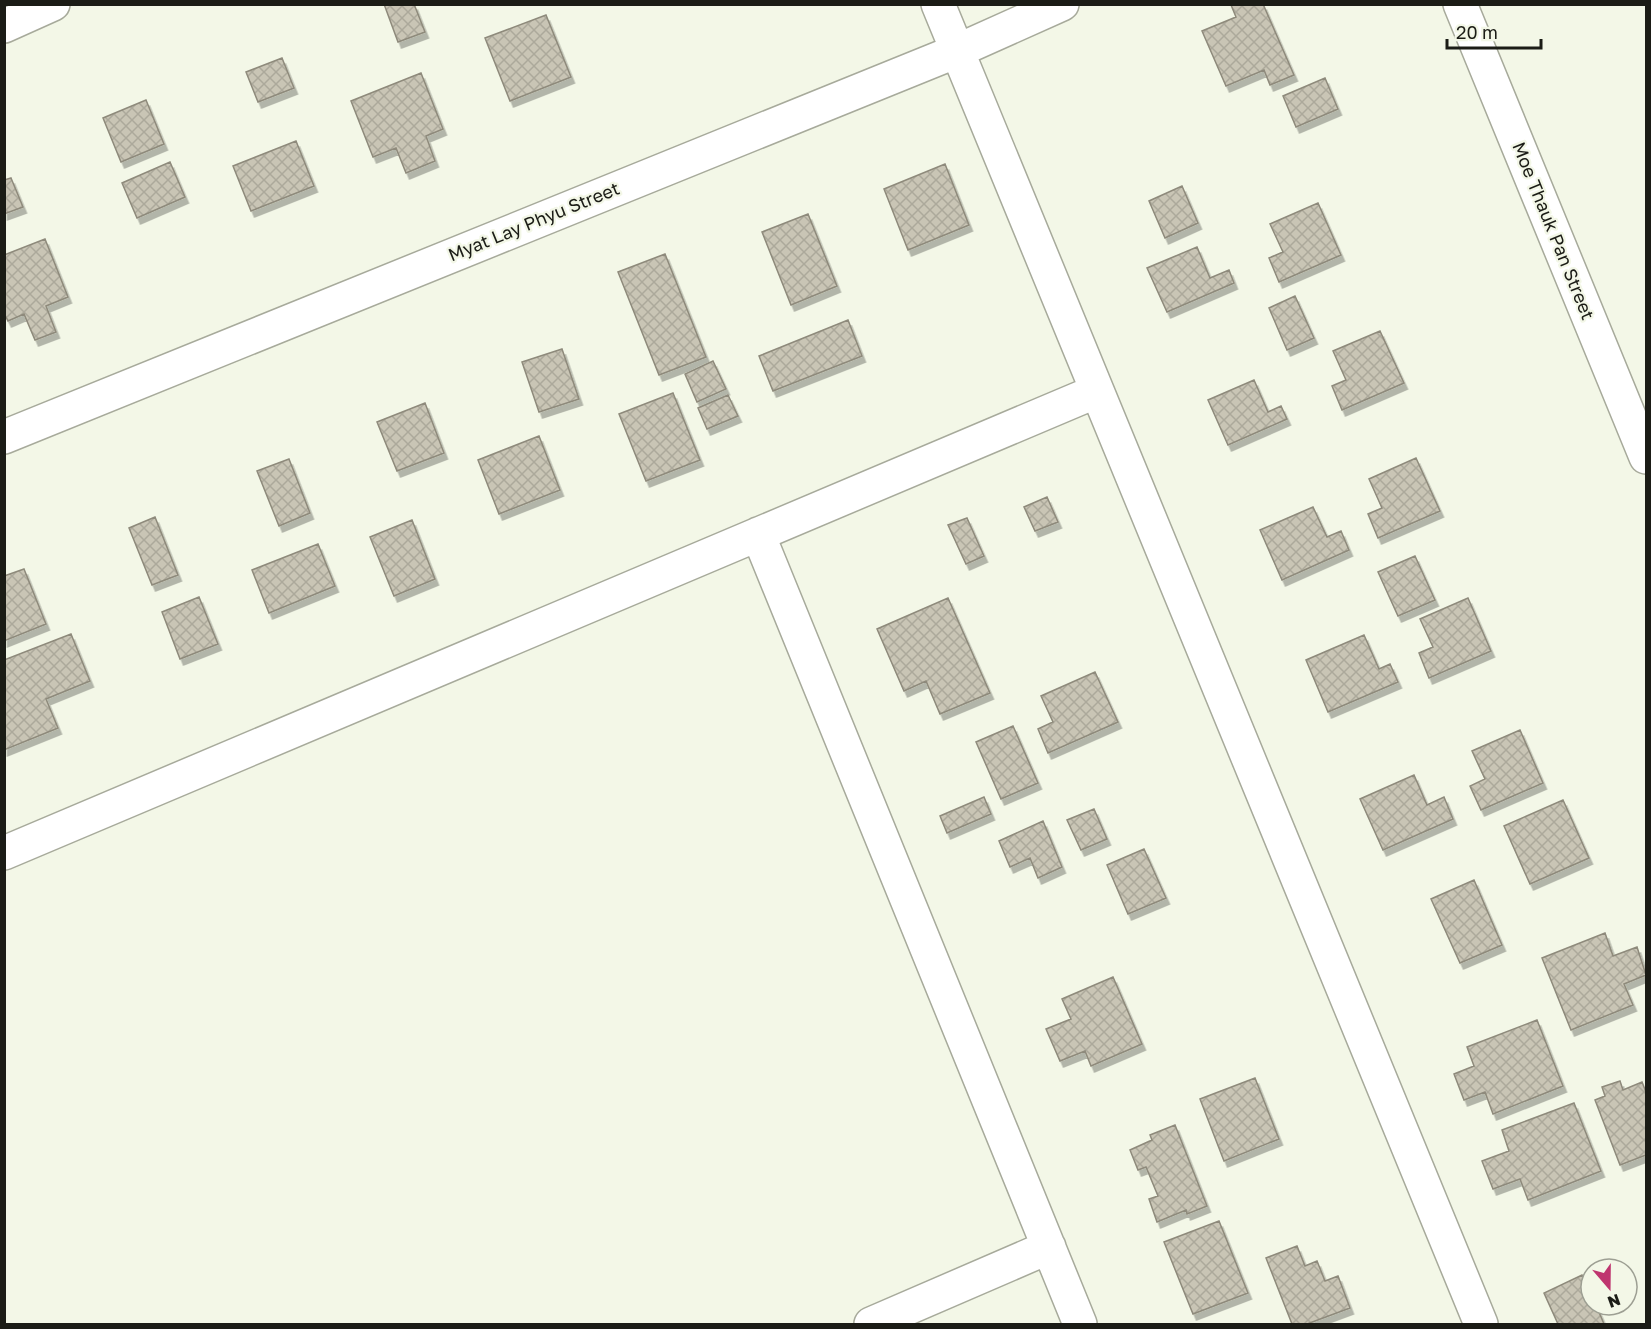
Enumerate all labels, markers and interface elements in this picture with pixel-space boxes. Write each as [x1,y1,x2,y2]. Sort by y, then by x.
scale bar [1447,12,1542,50]
text: 20 m [1456,21,1498,43]
street label: Moe Thauk Pan Street [1508,139,1600,323]
street label: Myat Lay Phyu Street [445,177,622,266]
north arrow [1579,1257,1639,1317]
text: N [1605,1290,1623,1313]

